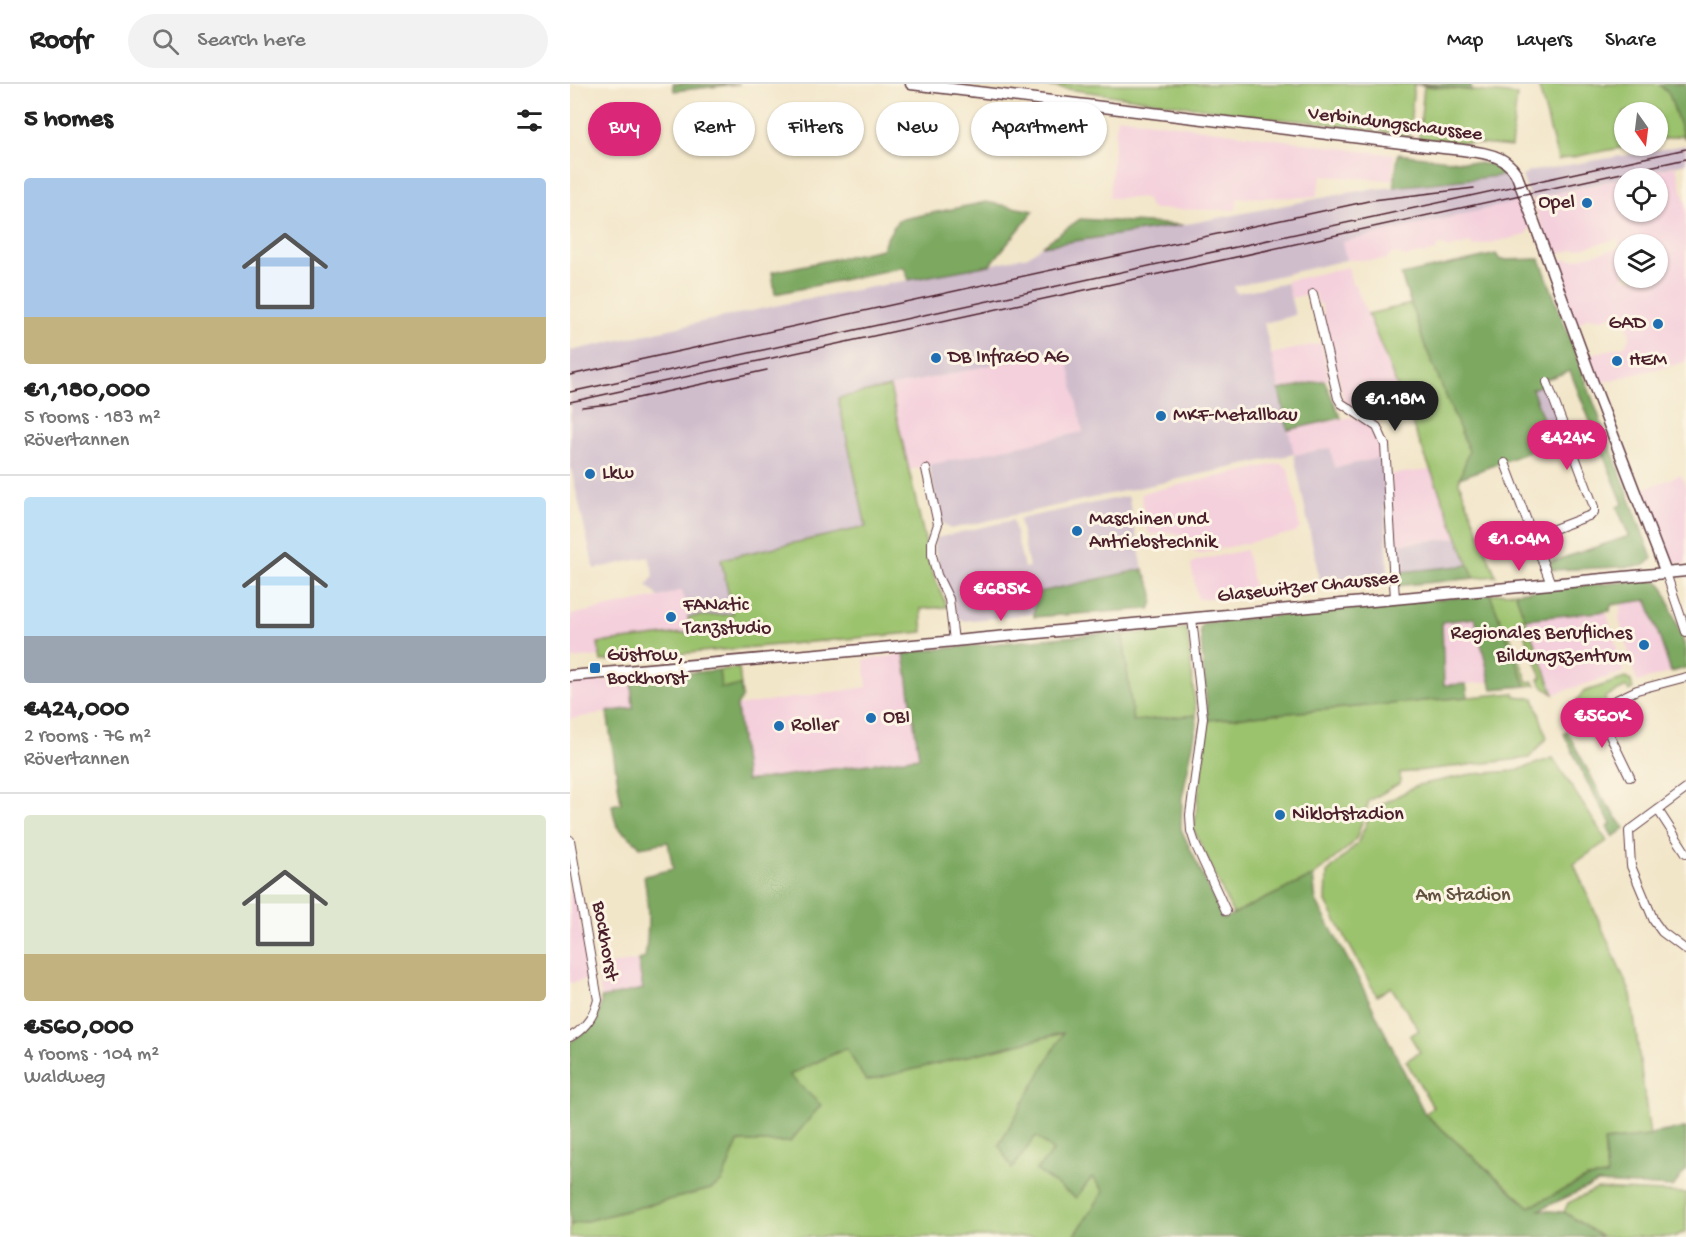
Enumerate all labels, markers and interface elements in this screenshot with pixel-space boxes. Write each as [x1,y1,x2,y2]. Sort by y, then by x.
search box [128,14,548,68]
text: Roofr [30,25,92,58]
icon: search [149,25,182,58]
text: Search here [197,28,306,54]
text: Map [1447,29,1483,54]
text: Layers [1516,29,1572,54]
text: Share [1605,29,1656,54]
chip: Buy [588,102,661,156]
chip: Rent [673,102,755,156]
chip: Filters [767,102,864,156]
chip: New [876,102,959,156]
chip: Apartment [971,102,1107,156]
north arrow [1614,102,1668,156]
map controls [1614,102,1668,288]
street label: Verbindungschaussee [1305,103,1484,147]
icon: filters [513,104,546,137]
text: 5 homes [24,105,113,136]
button: locate [1614,168,1668,222]
place label: Opel [1538,192,1575,215]
marker: Opel [1580,196,1594,210]
icon: home [231,217,339,325]
button: layers [1614,234,1668,288]
place label: GAD [1609,313,1647,336]
marker: GAD [1651,317,1665,331]
place label: DB InfraGO AG [946,347,1070,370]
place label: HEM [1629,350,1667,373]
marker: DB InfraGO AG [929,351,943,365]
marker: HEM [1610,354,1624,368]
text: €1,180,000 [24,376,150,407]
pin: €1.18M [1346,381,1444,432]
text: €1.18M [1365,389,1425,412]
place label: MKF-Metallbau [1173,405,1298,428]
text: 5 rooms · 183 m² [24,407,161,430]
marker: MKF-Metallbau [1154,409,1168,423]
pin: €424K [1525,420,1609,471]
text: €424K [1541,428,1593,451]
text: Rövertannen [24,430,129,453]
place label: Lkw [602,463,634,486]
marker: Lkw [583,467,597,481]
place label: Maschinen und Antriebstechnik [1089,509,1219,555]
pin: €1.04M [1470,521,1568,572]
marker: Maschinen und Antriebstechnik [1070,524,1084,538]
text: €1.04M [1489,529,1549,552]
icon: home [231,536,339,644]
street label: Glasewitzer Chaussee [1216,567,1400,609]
pin: €685K [959,571,1043,622]
text: €685K [974,579,1028,602]
place label: FANatic Tanzstudio [682,595,771,641]
marker: FANatic Tanzstudio [664,610,678,624]
place label: Regionales Berufliches Bildungszentrum [1451,623,1633,669]
marker: Regionales Berufliches Bildungszentrum [1637,638,1651,652]
place label: Güstrow, Bockhorst [606,645,689,691]
marker: Güstrow, Bockhorst [588,661,602,675]
text: €424,000 [24,695,129,726]
pin: €560K [1560,698,1644,749]
text: €560K [1575,706,1629,729]
place label: OBI [883,707,910,730]
marker: OBI [864,711,878,725]
place label: Roller [791,715,840,738]
marker: Roller [772,719,786,733]
text: 2 rooms · 76 m² [24,726,151,749]
text: Rövertannen [24,749,129,772]
place label: Niklotstadion [1292,804,1404,827]
marker: Niklotstadion [1273,808,1287,822]
icon: home [231,854,339,962]
park label: Am Stadion [1415,885,1511,908]
street label: Bockhorst [586,899,623,984]
text: €560,000 [24,1013,134,1044]
text: 4 rooms · 104 m² [24,1044,159,1067]
text: Waldweg [24,1067,105,1090]

